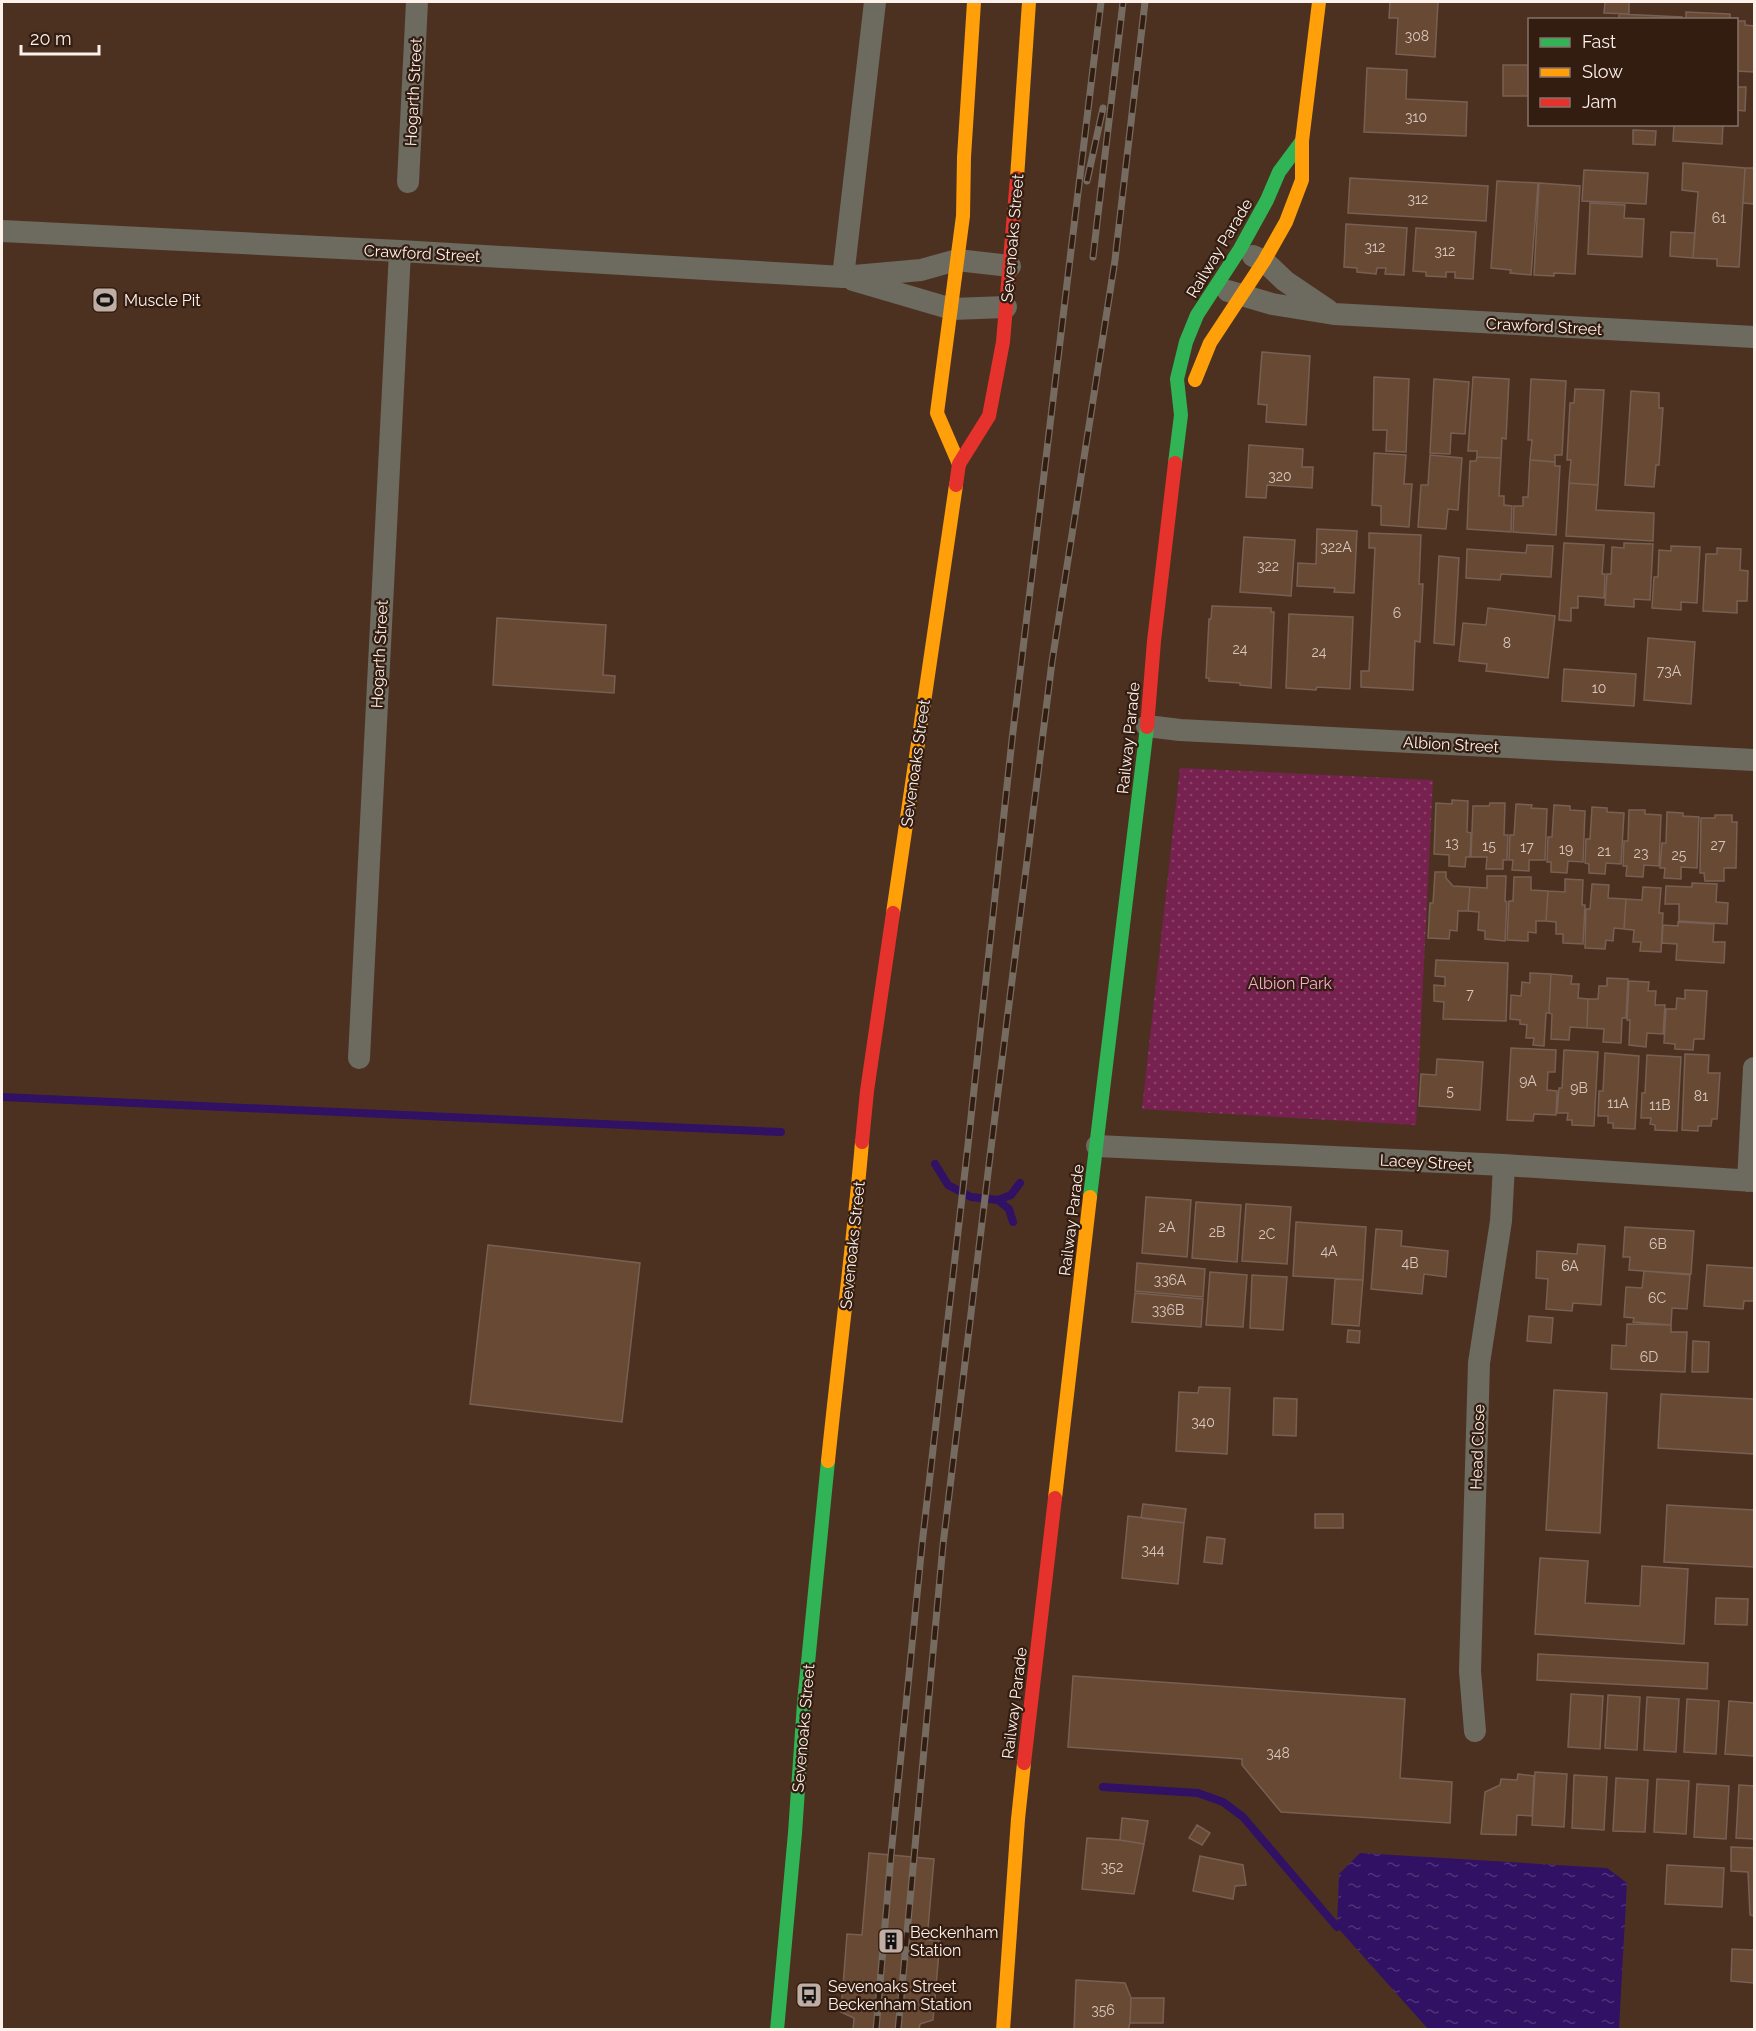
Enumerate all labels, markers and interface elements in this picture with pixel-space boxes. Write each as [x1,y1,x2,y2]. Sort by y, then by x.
scale bar [21,18,99,56]
legend [1528,18,1738,126]
text: 20 m [30,28,72,49]
house number: 308 [1405,28,1429,44]
text: Fast [1582,31,1616,52]
street label: Hogarth Street [401,37,426,147]
text: Slow [1582,61,1623,82]
text: Jam [1582,91,1617,112]
house number: 310 [1405,109,1427,125]
street label: Sevenoaks Street [997,172,1028,303]
house number: 312 [1408,191,1428,207]
street label: Railway Parade [1182,195,1257,301]
house number: 61 [1712,210,1726,226]
house number: 312 [1365,239,1385,255]
street label: Crawford Street [363,241,481,266]
house number: 312 [1435,243,1455,259]
sports icon: Muscle Pit [90,285,120,315]
place label: Muscle Pit [124,291,201,310]
street label: Crawford Street [1485,314,1603,339]
house number: 320 [1268,468,1292,484]
house number: 322A [1320,539,1352,555]
house number: 322 [1257,558,1279,574]
street label: Hogarth Street [367,599,392,709]
house number: 6 [1393,605,1401,621]
house number: 8 [1503,635,1511,651]
house number: 24 [1233,641,1248,657]
house number: 24 [1312,644,1327,660]
house number: 73A [1657,663,1682,679]
house number: 10 [1592,680,1606,696]
street label: Railway Parade [1113,681,1144,795]
street label: Sevenoaks Street [897,697,934,828]
street label: Albion Street [1403,733,1500,757]
house number: 13 [1445,835,1459,851]
house number: 27 [1711,837,1726,853]
house number: 15 [1482,838,1496,854]
house number: 17 [1520,839,1534,855]
house number: 19 [1559,841,1573,857]
house number: 21 [1597,843,1611,859]
house number: 23 [1634,845,1648,861]
house number: 25 [1672,847,1687,863]
park label: Albion Park [1248,974,1333,993]
house number: 7 [1466,986,1474,1002]
house number: 9A [1519,1073,1537,1089]
house number: 9B [1570,1080,1588,1096]
house number: 5 [1446,1083,1454,1099]
house number: 81 [1694,1088,1708,1104]
house number: 11A [1607,1095,1629,1111]
house number: 11B [1649,1097,1671,1113]
street label: Lacey Street [1379,1151,1473,1174]
street label: Railway Parade [1055,1163,1088,1277]
street label: Sevenoaks Street [836,1179,869,1310]
house number: 2A [1159,1219,1176,1235]
house number: 2B [1209,1224,1225,1240]
house number: 2C [1259,1226,1276,1242]
house number: 6B [1649,1236,1667,1252]
house number: 4A [1320,1243,1338,1259]
house number: 4B [1402,1255,1418,1271]
house number: 6A [1561,1258,1579,1274]
house number: 336A [1154,1272,1187,1288]
house number: 6C [1648,1290,1666,1306]
house number: 336B [1152,1302,1184,1318]
house number: 6D [1640,1349,1658,1365]
street label: Head Close [1467,1404,1488,1490]
house number: 340 [1191,1414,1215,1430]
house number: 344 [1142,1542,1165,1558]
street label: Railway Parade [998,1646,1031,1760]
street label: Sevenoaks Street [788,1662,819,1793]
house number: 348 [1266,1745,1290,1761]
house number: 352 [1101,1859,1123,1875]
place label: Beckenham Station [910,1923,998,1960]
building icon: Beckenham Station [876,1926,906,1956]
place label: Sevenoaks Street Beckenham Station [828,1977,972,2014]
bus stop icon: Sevenoaks Street Beckenham Station [794,1980,824,2010]
house number: 356 [1091,2002,1115,2018]

